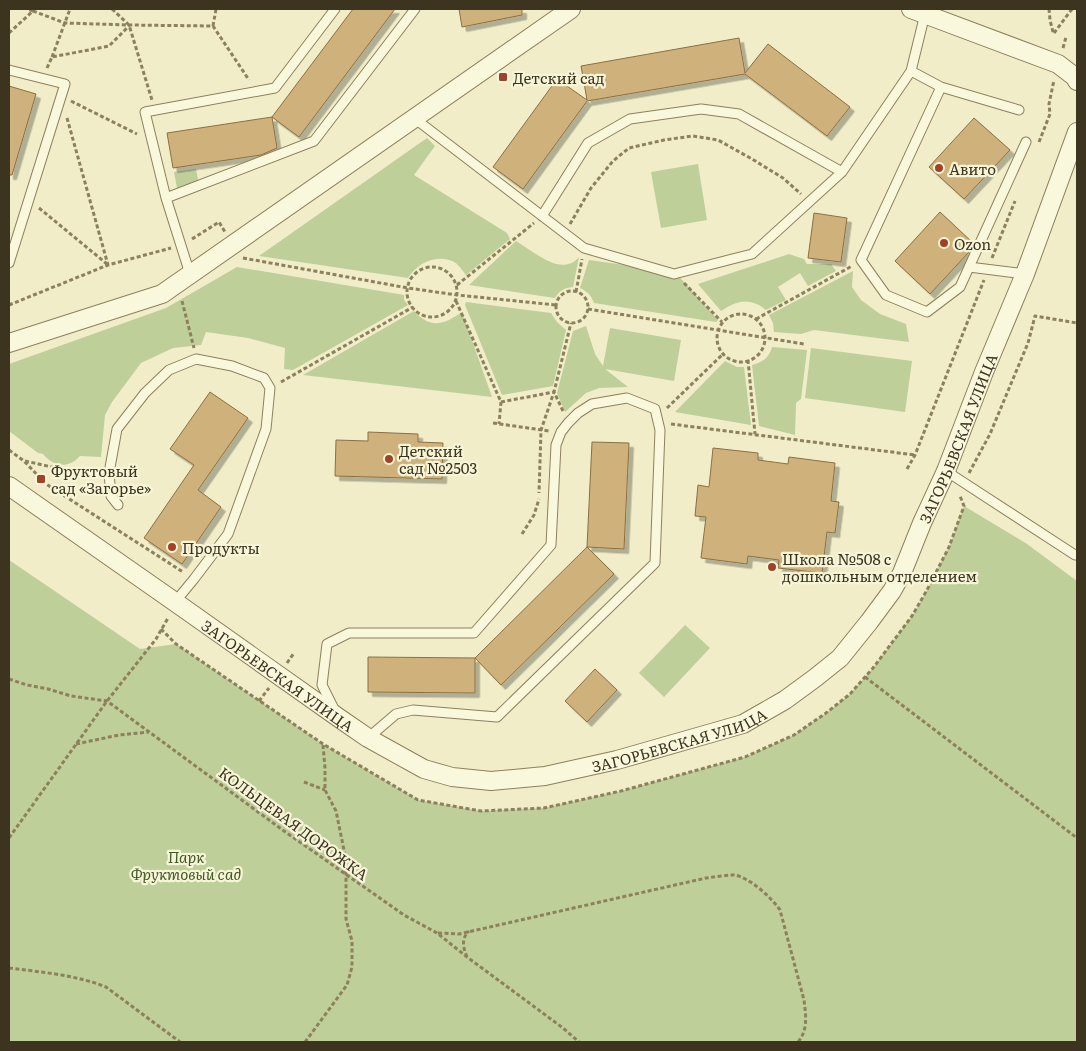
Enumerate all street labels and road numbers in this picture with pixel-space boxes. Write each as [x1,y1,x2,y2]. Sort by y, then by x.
street label: ЗАГОРЬЕВСКАЯ УЛИЦА [912,349,1002,527]
street label: ЗАГОРЬЕВСКАЯ УЛИЦА [197,613,359,737]
street label: ЗАГОРЬЕВСКАЯ УЛИЦА [589,702,770,777]
street label: КОЛЬЦЕВАЯ ДОРОЖКА [214,761,374,885]

